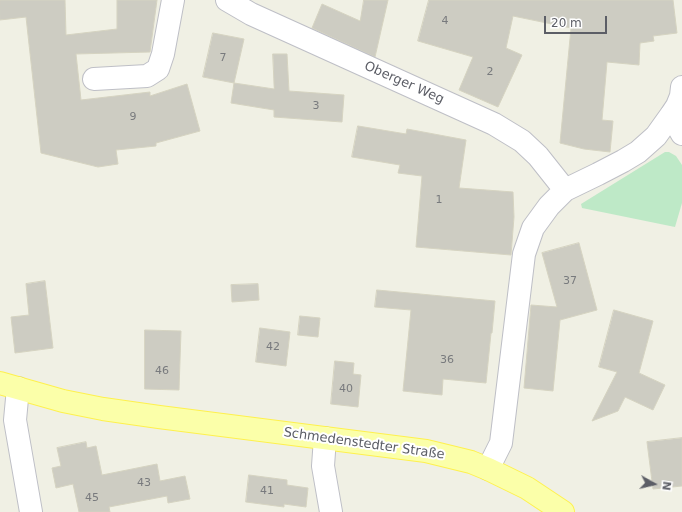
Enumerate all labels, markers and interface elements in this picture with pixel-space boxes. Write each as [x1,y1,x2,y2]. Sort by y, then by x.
scale bar [546,8,609,34]
house number: 4 [442,14,448,28]
text: 20 m [551,16,582,30]
house number: 7 [220,51,226,65]
street label: Oberger Weg [362,58,446,108]
house number: 2 [487,65,493,79]
house number: 3 [313,99,319,113]
house number: 9 [130,110,136,124]
house number: 1 [436,193,442,207]
house number: 37 [563,274,577,288]
house number: 42 [266,340,280,354]
house number: 36 [440,353,454,367]
house number: 46 [155,364,169,378]
house number: 40 [339,382,353,396]
street label: Schmedenstedter Straße [283,425,445,463]
north arrow [634,464,674,504]
house number: 43 [137,476,151,490]
text: N [659,480,673,491]
house number: 41 [260,484,274,498]
house number: 45 [85,491,99,505]

